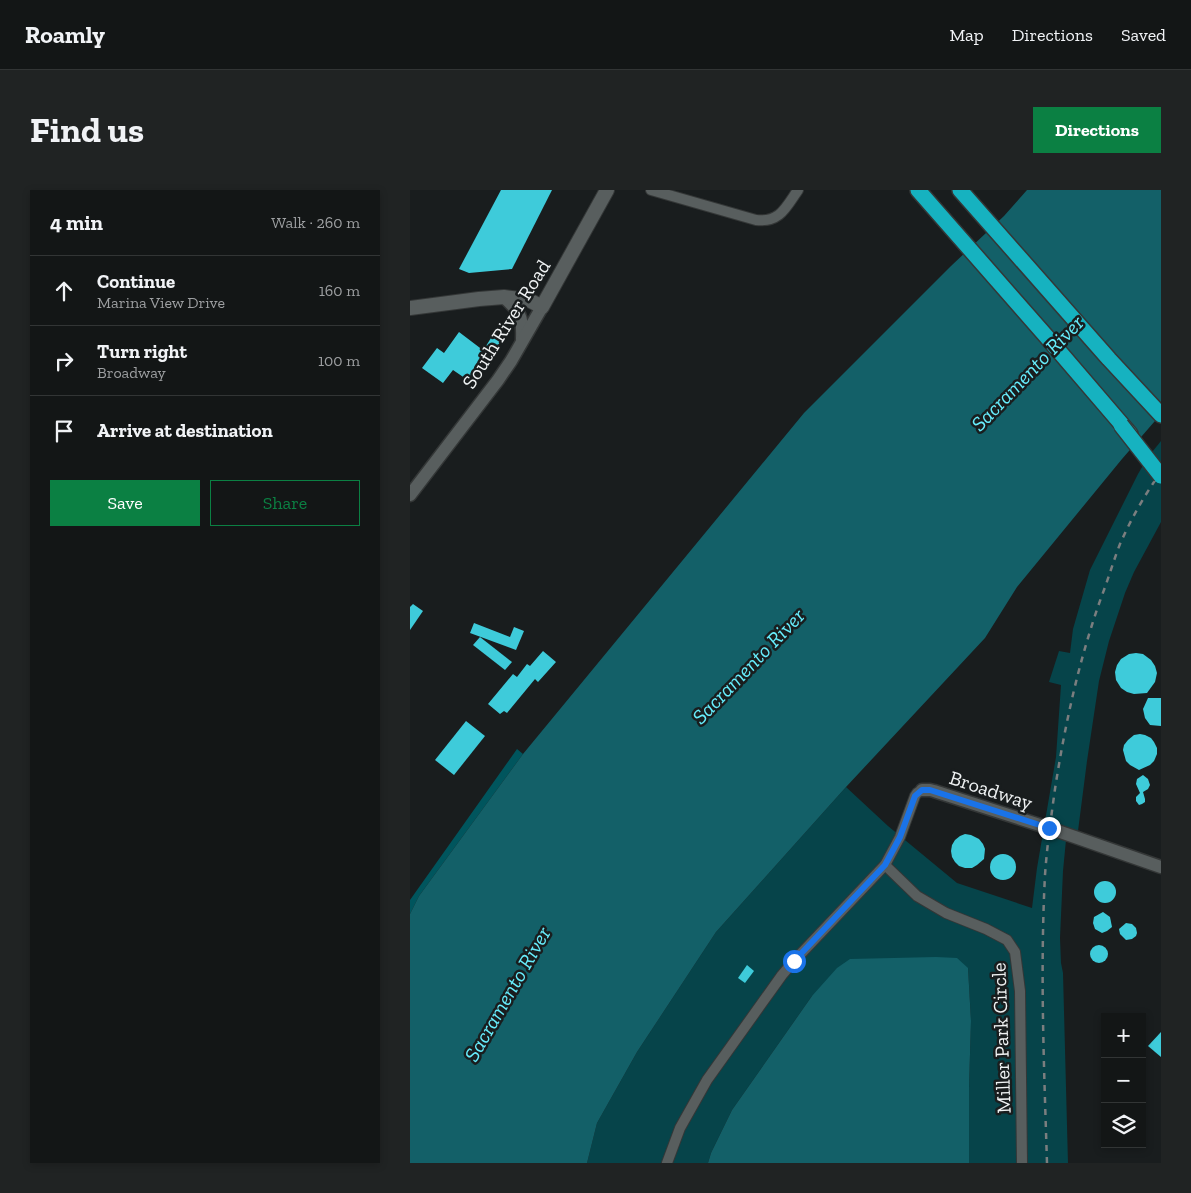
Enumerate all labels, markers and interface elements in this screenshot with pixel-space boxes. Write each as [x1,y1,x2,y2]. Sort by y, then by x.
text: Roamly [25,20,105,49]
text: Map [949,24,984,46]
text: Directions [1012,24,1093,46]
text: Saved [1121,24,1166,46]
button: Directions [1033,107,1161,153]
text: Find us [30,109,144,151]
text: 4 min [50,210,103,235]
text: Walk · 260 m [271,213,360,232]
street label: South River Road [457,255,555,393]
text: Continue [97,270,175,293]
icon: ahead [50,277,78,305]
text: 160 m [319,281,360,300]
text: Marina View Drive [97,293,225,312]
water label: Sacramento River [966,309,1089,436]
text: Turn right [97,340,187,363]
icon: right [50,347,78,375]
text: 100 m [318,351,360,370]
text: Broadway [97,363,166,382]
icon: arrive [50,417,78,445]
text: Arrive at destination [97,419,273,442]
button: Save [50,480,200,526]
button: Share [210,480,360,526]
water label: Sacramento River [687,602,810,729]
street label: Broadway [946,765,1036,815]
route end [1038,817,1061,840]
water label: Sacramento River [458,922,556,1066]
route start [783,950,806,973]
street label: Miller Park Circle [986,962,1016,1114]
map controls [1101,1013,1146,1148]
button: + [1101,1013,1146,1058]
button: − [1101,1058,1146,1103]
button: layers [1101,1103,1146,1148]

